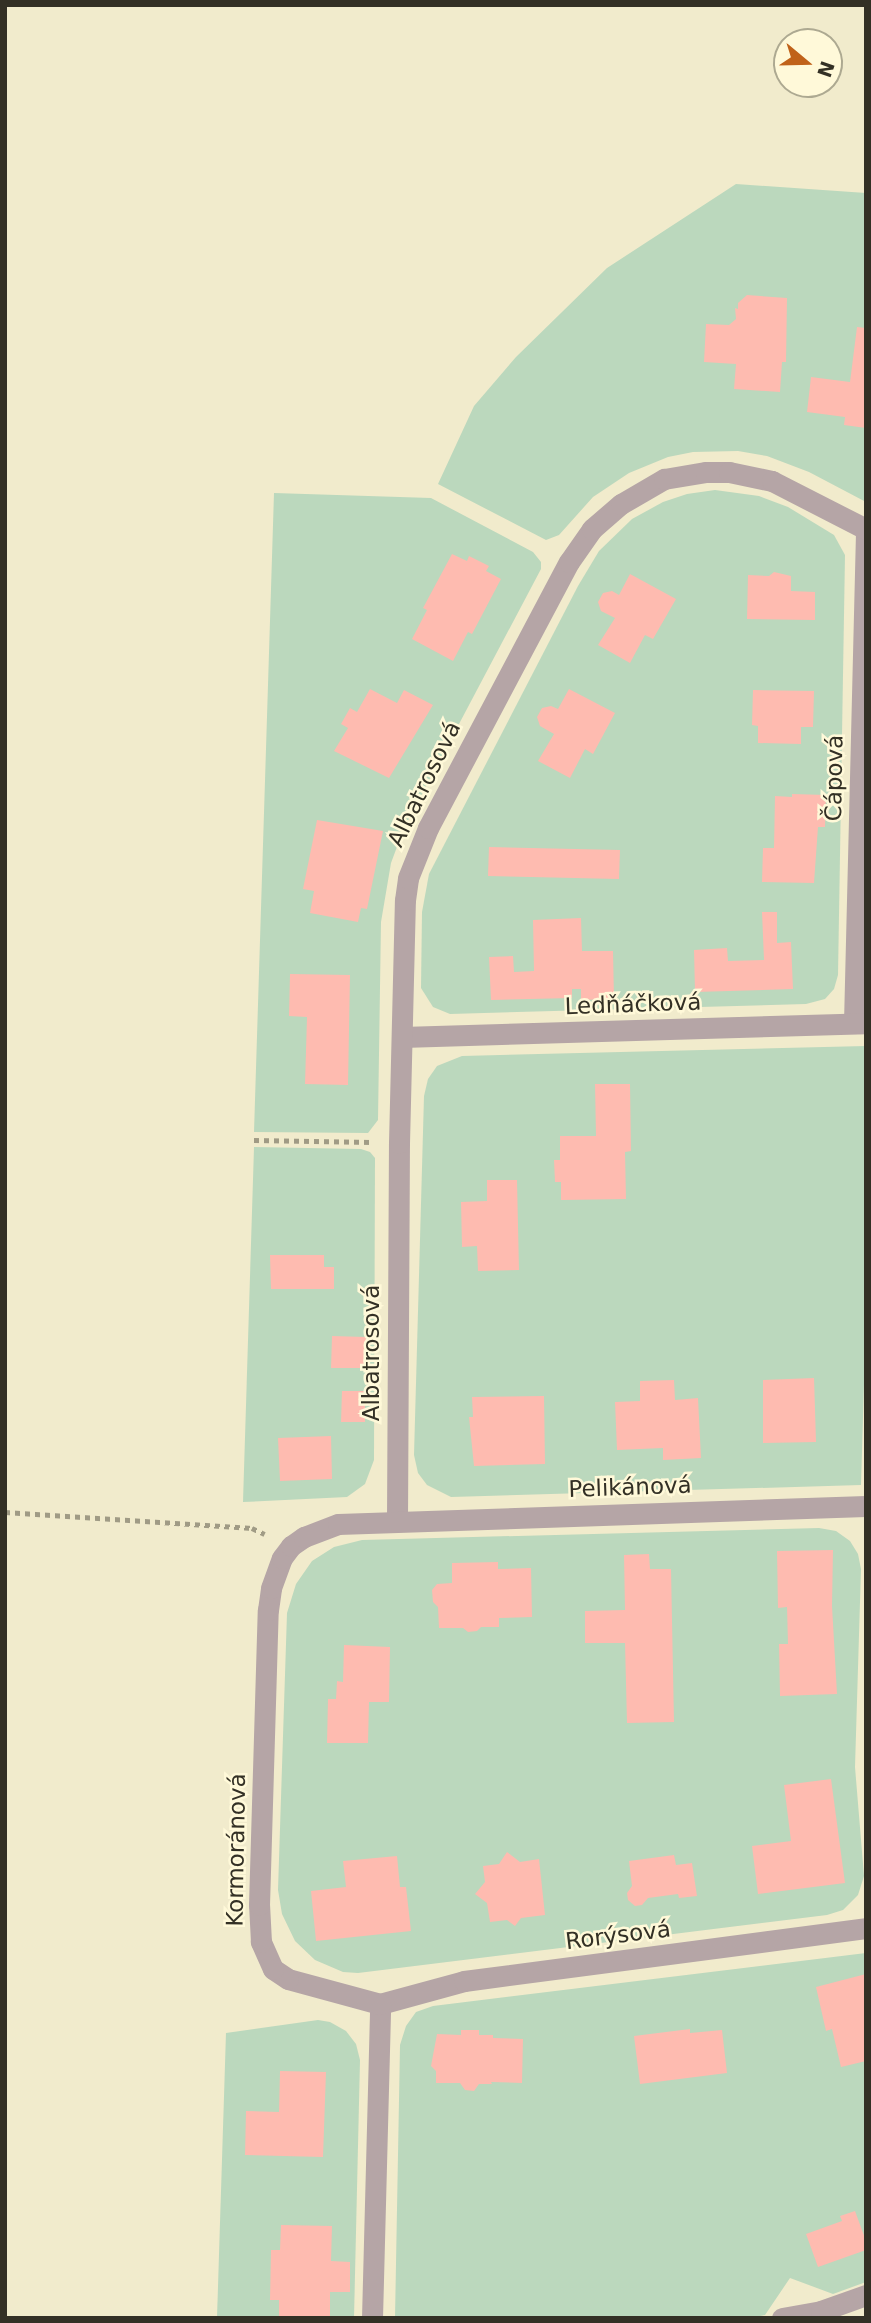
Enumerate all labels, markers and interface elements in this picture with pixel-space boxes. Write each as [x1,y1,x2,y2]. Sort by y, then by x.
north arrow [773,28,843,98]
text: N [813,58,839,80]
street label: Albatrosová [382,717,466,851]
street label: Čápová [819,735,849,821]
street label: Ledňáčková [564,988,702,1020]
street label: Albatrosová [357,1285,385,1421]
street label: Pelikánová [568,1471,692,1503]
street label: Kormoránová [221,1773,251,1927]
street label: Rorýsová [564,1915,672,1955]

